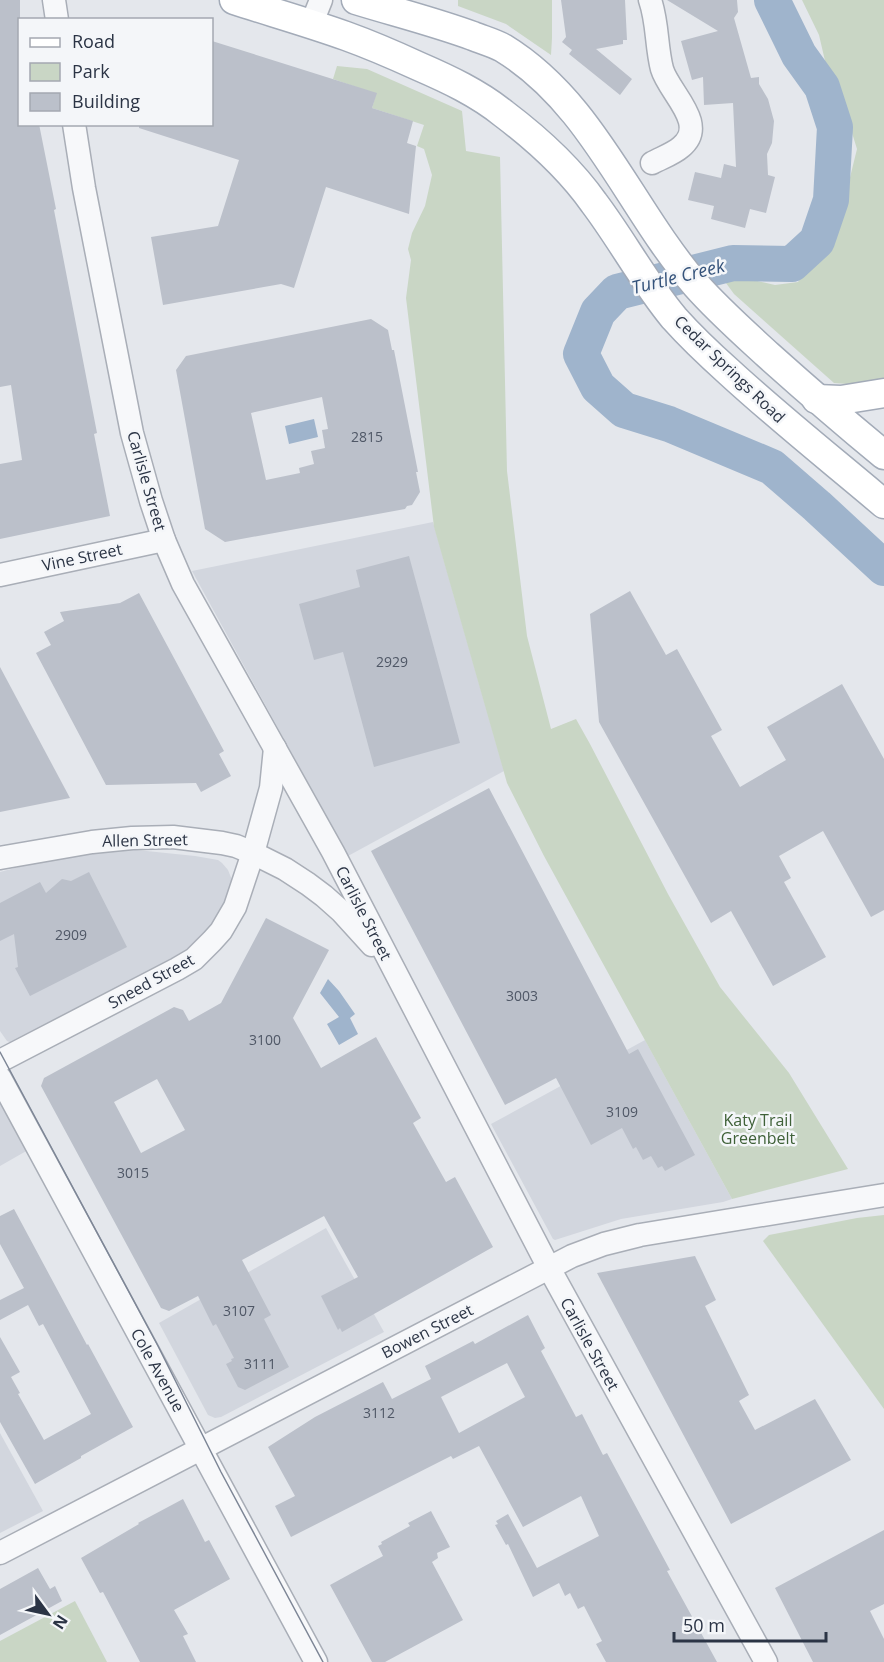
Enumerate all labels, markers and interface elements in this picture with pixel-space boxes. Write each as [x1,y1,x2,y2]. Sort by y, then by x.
legend [18,18,213,126]
text: Road [72,29,115,53]
text: Park [72,59,110,83]
text: Building [72,89,140,113]
water label: Turtle Creek [629,253,728,299]
street label: Cedar Springs Road [670,310,790,428]
house number: 2815 [351,427,383,446]
street label: Carlisle Street [122,428,172,534]
street label: Vine Street [40,538,124,576]
house number: 2929 [376,652,408,671]
street label: Allen Street [102,828,188,852]
street label: Carlisle Street [331,862,397,964]
house number: 2909 [55,925,87,944]
street label: Sneed Street [104,948,198,1014]
house number: 3003 [506,986,538,1005]
house number: 3100 [249,1030,281,1049]
house number: 3109 [606,1102,638,1121]
park label: Katy Trail Greenbelt [721,1109,796,1149]
house number: 3015 [117,1163,149,1182]
street label: Carlisle Street [555,1294,625,1395]
street label: Bowen Street [377,1298,477,1364]
house number: 3107 [223,1301,255,1320]
street label: Cole Avenue [126,1324,190,1416]
house number: 3111 [244,1354,276,1373]
house number: 3112 [363,1403,395,1422]
north arrow [18,1584,78,1644]
scale bar [674,1605,826,1643]
text: N [48,1611,73,1634]
text: 50 m [683,1613,725,1637]

